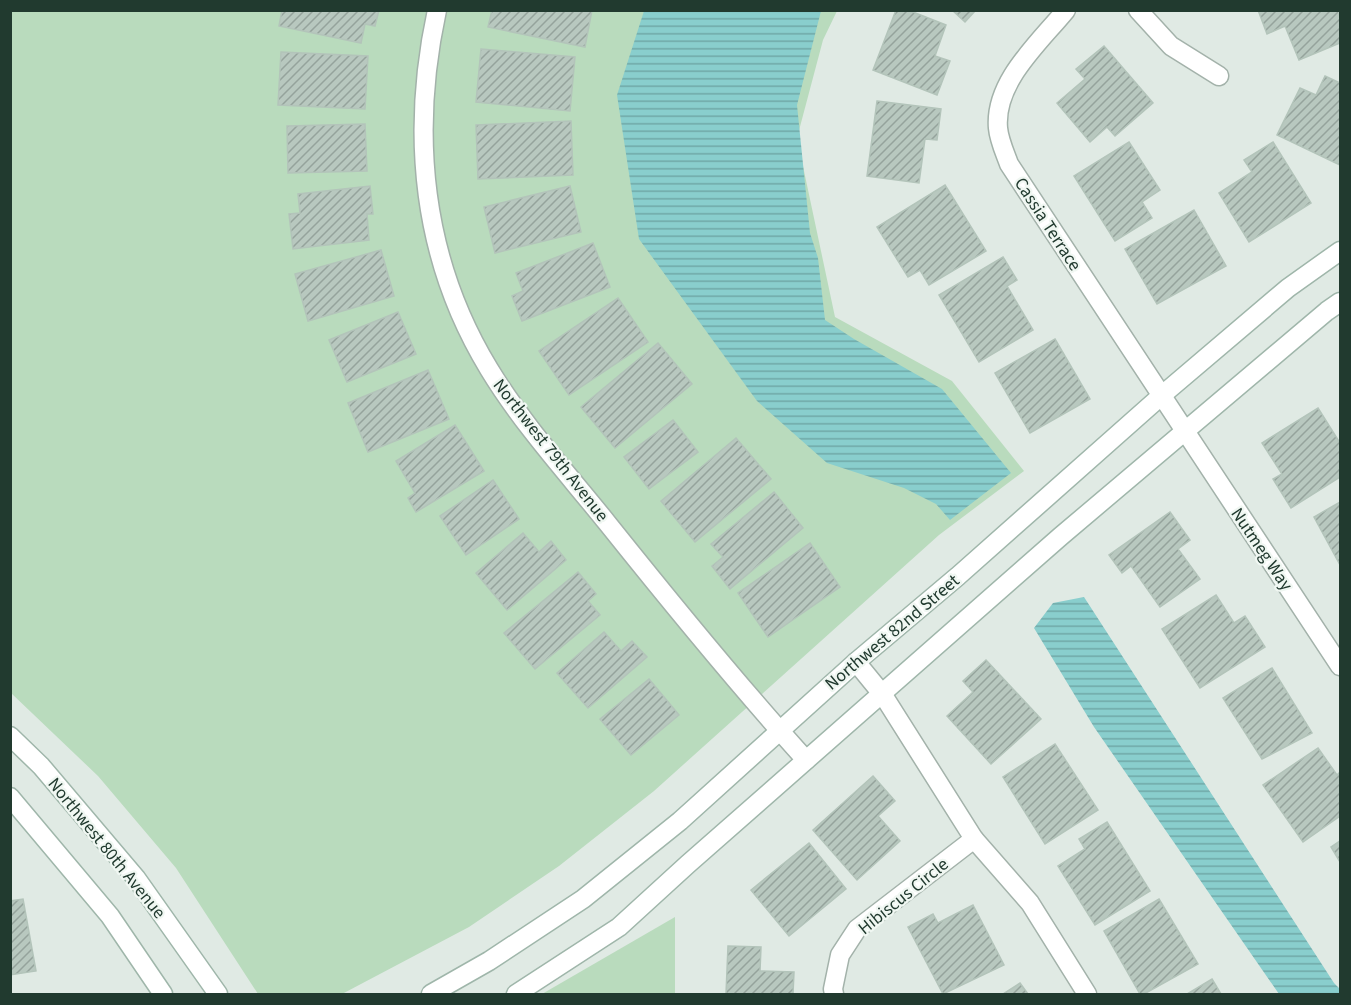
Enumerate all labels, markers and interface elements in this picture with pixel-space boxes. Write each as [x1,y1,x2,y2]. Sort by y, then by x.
street label: Cassia Terrace [1008,173,1087,276]
street label: Northwest 79th Avenue [487,374,614,527]
street label: Nutmeg Way [1225,503,1299,596]
street label: Northwest 82nd Street [820,569,965,696]
street label: Northwest 80th Avenue [42,772,171,924]
street label: Hibiscus Circle [853,852,954,941]

